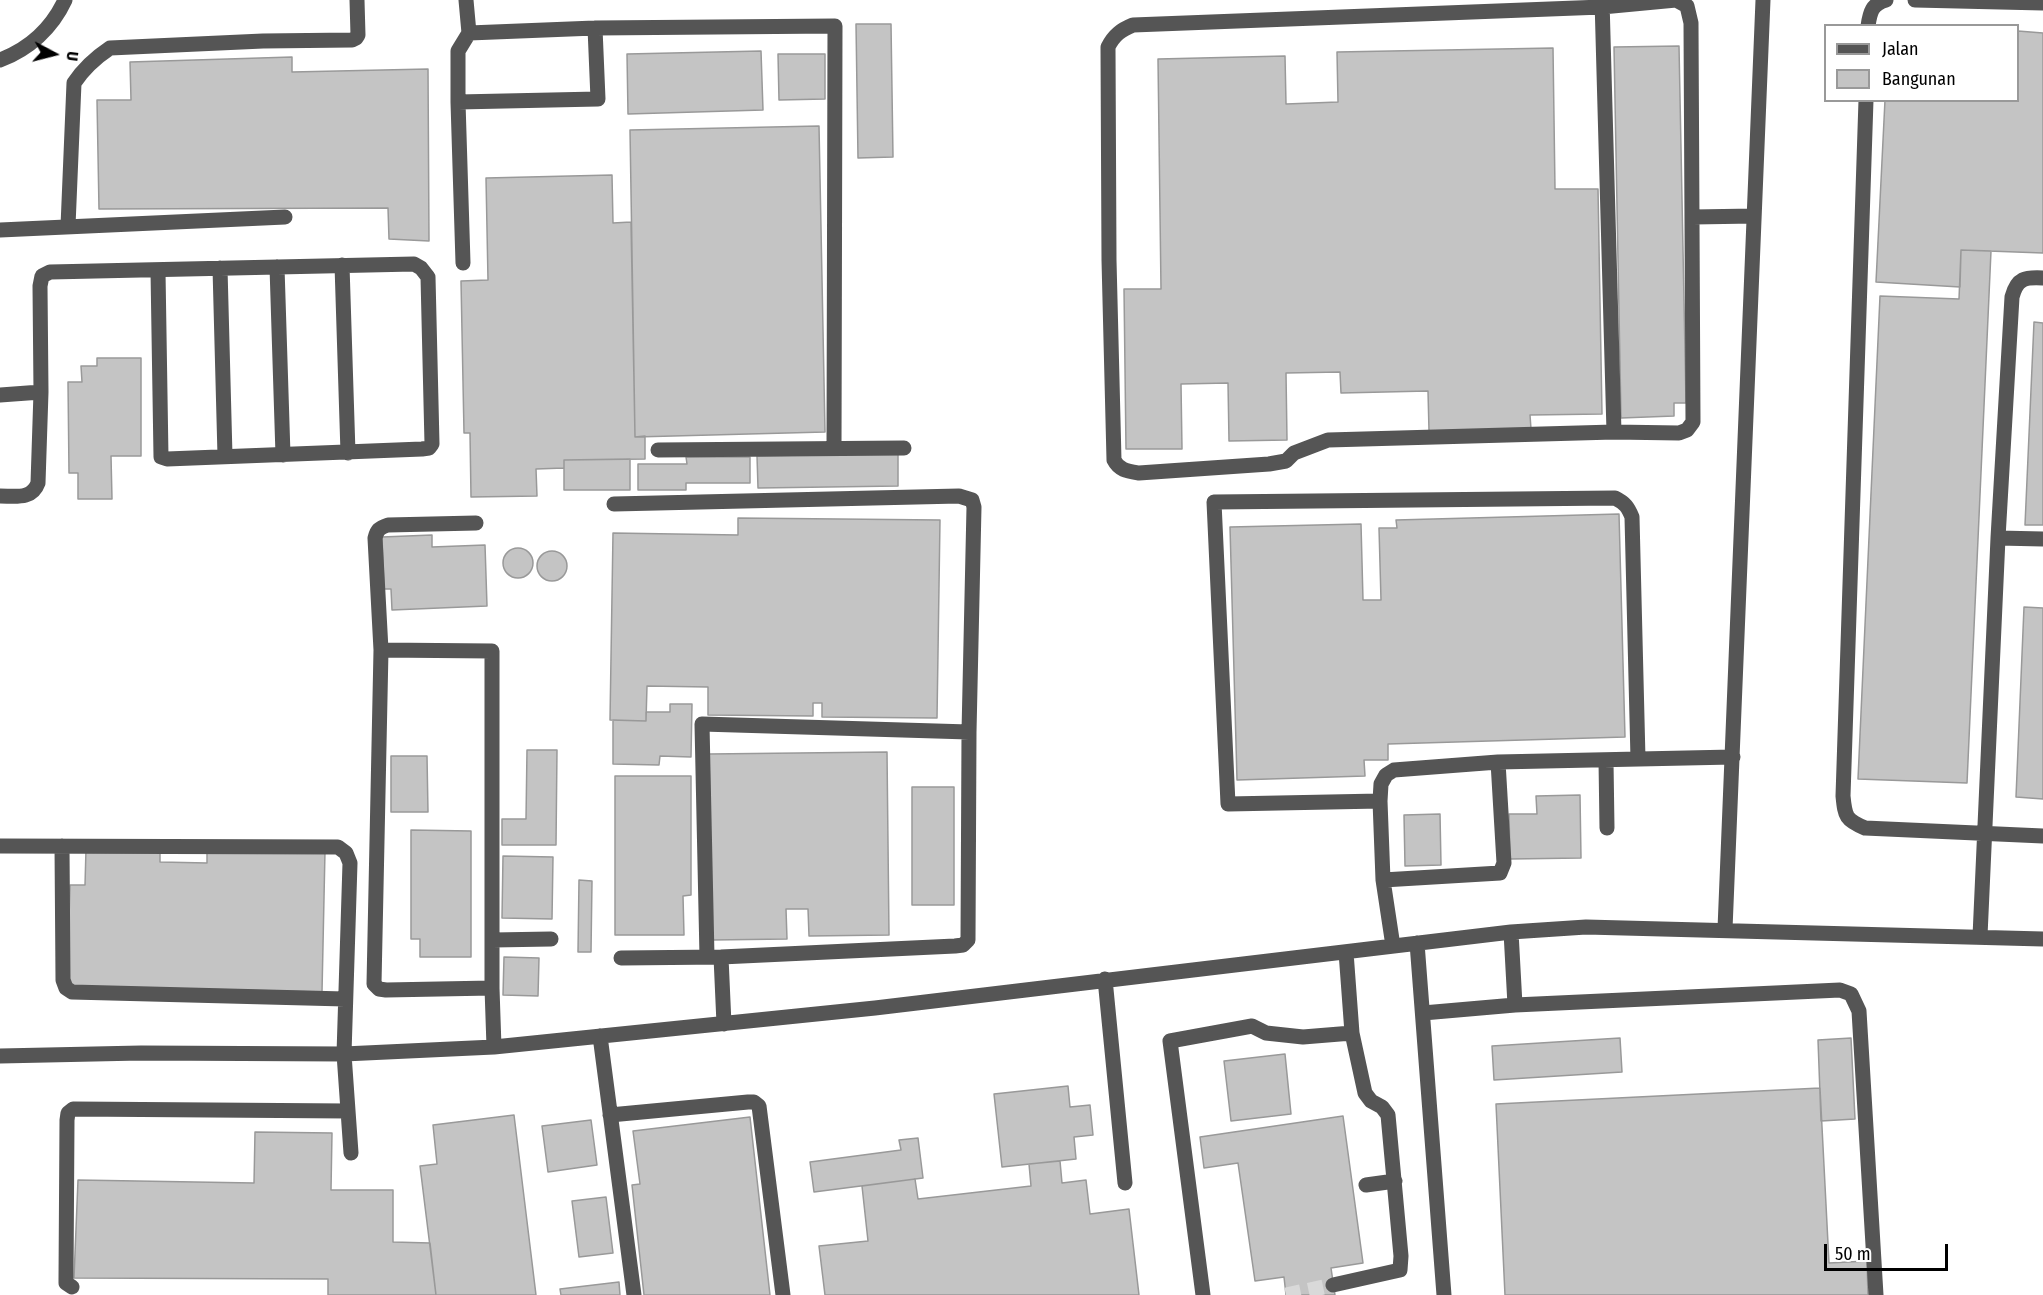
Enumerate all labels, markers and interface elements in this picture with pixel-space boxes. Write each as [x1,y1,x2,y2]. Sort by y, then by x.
north arrow [24,24,84,84]
legend [1824,24,2019,102]
text: Jalan [1882,38,1919,60]
text: U [62,50,82,62]
text: Bangunan [1882,68,1956,90]
scale bar [1827,1232,1952,1270]
text: 50 m [1835,1243,1871,1265]

